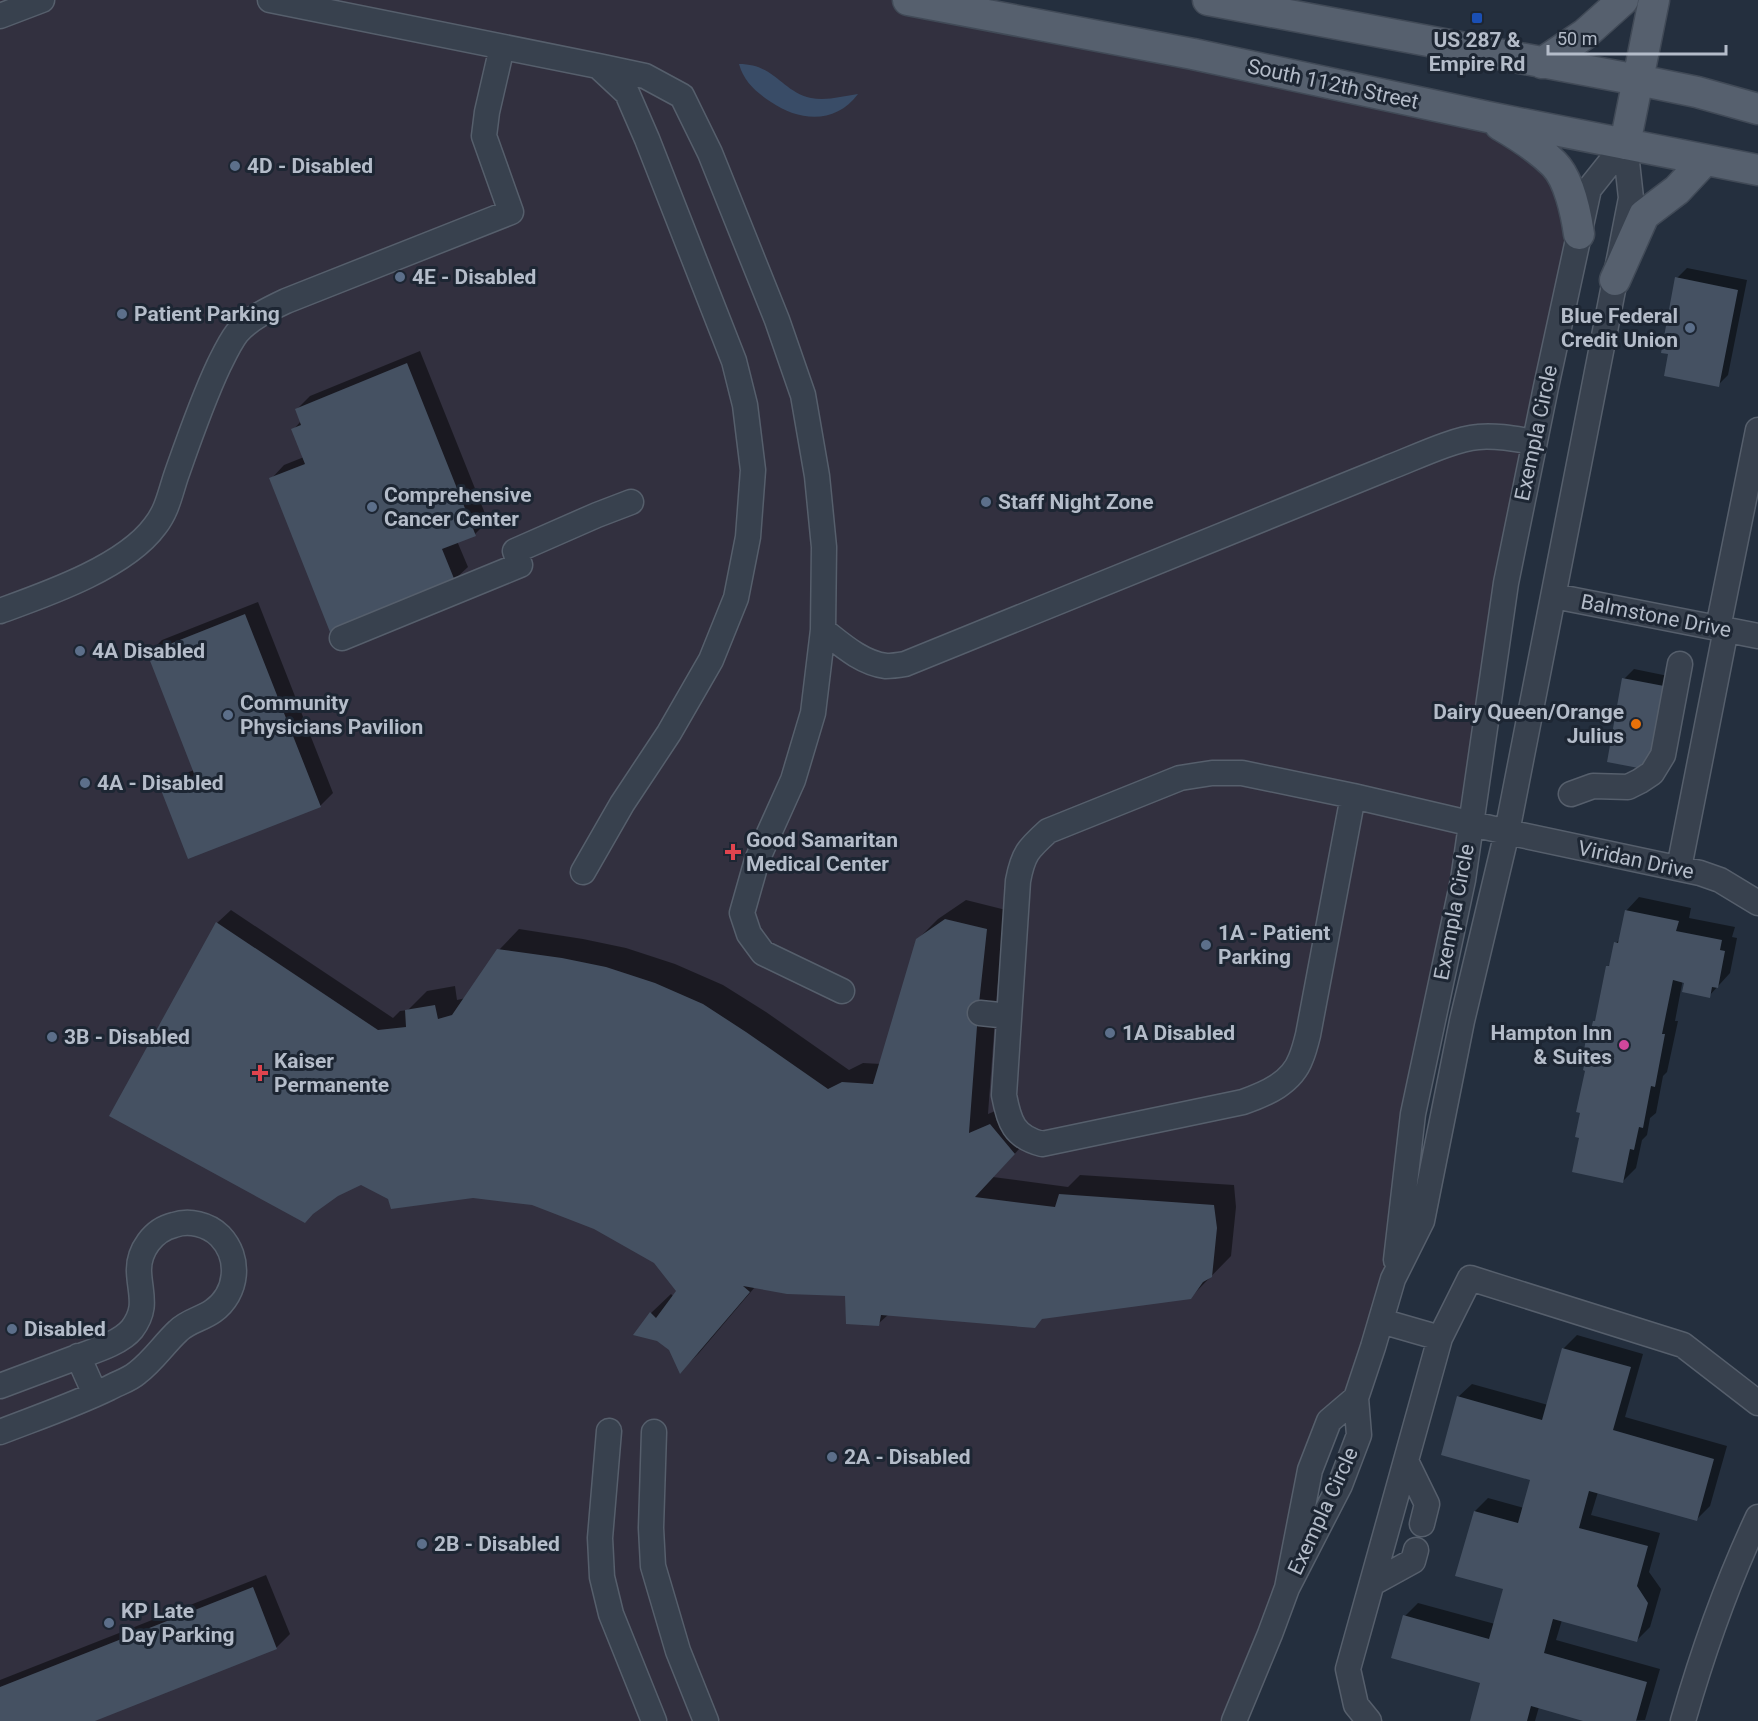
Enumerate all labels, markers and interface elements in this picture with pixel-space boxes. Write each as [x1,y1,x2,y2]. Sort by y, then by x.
marker: US 287 & Empire Rd [1470,11,1484,25]
scale bar [1548,18,1726,56]
place label: US 287 & Empire Rd [1429,28,1525,76]
text: 50 m [1557,28,1597,49]
street label: South 112th Street [1245,54,1421,114]
place label: 4D - Disabled [247,154,373,178]
marker: 4D - Disabled [228,159,242,173]
place label: 4E - Disabled [412,265,536,289]
marker: 4E - Disabled [393,270,407,284]
place label: Patient Parking [134,302,280,326]
place label: Blue Federal Credit Union [1561,304,1678,352]
marker: Patient Parking [115,307,129,321]
marker: Blue Federal Credit Union [1683,321,1697,335]
street label: Exempla Circle [1510,363,1562,503]
place label: Comprehensive Cancer Center [384,483,532,531]
place label: Staff Night Zone [998,490,1153,514]
marker: Staff Night Zone [979,495,993,509]
marker: Comprehensive Cancer Center [365,500,379,514]
street label: Balmstone Drive [1579,590,1733,642]
place label: 4A Disabled [92,639,205,663]
marker: 4A Disabled [73,644,87,658]
place label: Community Physicians Pavilion [240,691,423,739]
place label: Dairy Queen/Orange Julius [1433,700,1624,748]
marker: Community Physicians Pavilion [221,708,235,722]
marker: Dairy Queen/Orange Julius [1629,717,1643,731]
place label: 4A - Disabled [97,771,224,795]
marker: 4A - Disabled [78,776,92,790]
place label: Good Samaritan Medical Center [746,828,898,876]
street label: Viridan Drive [1576,836,1696,884]
street label: Exempla Circle [1429,842,1479,982]
marker: Good Samaritan Medical Center [724,843,742,861]
place label: 1A - Patient Parking [1218,921,1330,969]
marker: 1A - Patient Parking [1199,938,1213,952]
place label: 1A Disabled [1122,1021,1235,1045]
place label: Hampton Inn & Suites [1491,1021,1612,1069]
place label: 3B - Disabled [64,1025,190,1049]
marker: 1A Disabled [1103,1026,1117,1040]
marker: 3B - Disabled [45,1030,59,1044]
marker: Hampton Inn & Suites [1617,1038,1631,1052]
place label: Kaiser Permanente [274,1049,389,1097]
marker: Kaiser Permanente [251,1064,269,1082]
place label: Disabled [24,1317,106,1341]
marker: Disabled [5,1322,19,1336]
street label: Exempla Circle [1283,1443,1363,1579]
place label: 2A - Disabled [844,1445,971,1469]
marker: 2A - Disabled [825,1450,839,1464]
place label: 2B - Disabled [434,1532,560,1556]
marker: 2B - Disabled [415,1537,429,1551]
place label: KP Late Day Parking [121,1599,234,1647]
marker: KP Late Day Parking [102,1616,116,1630]

